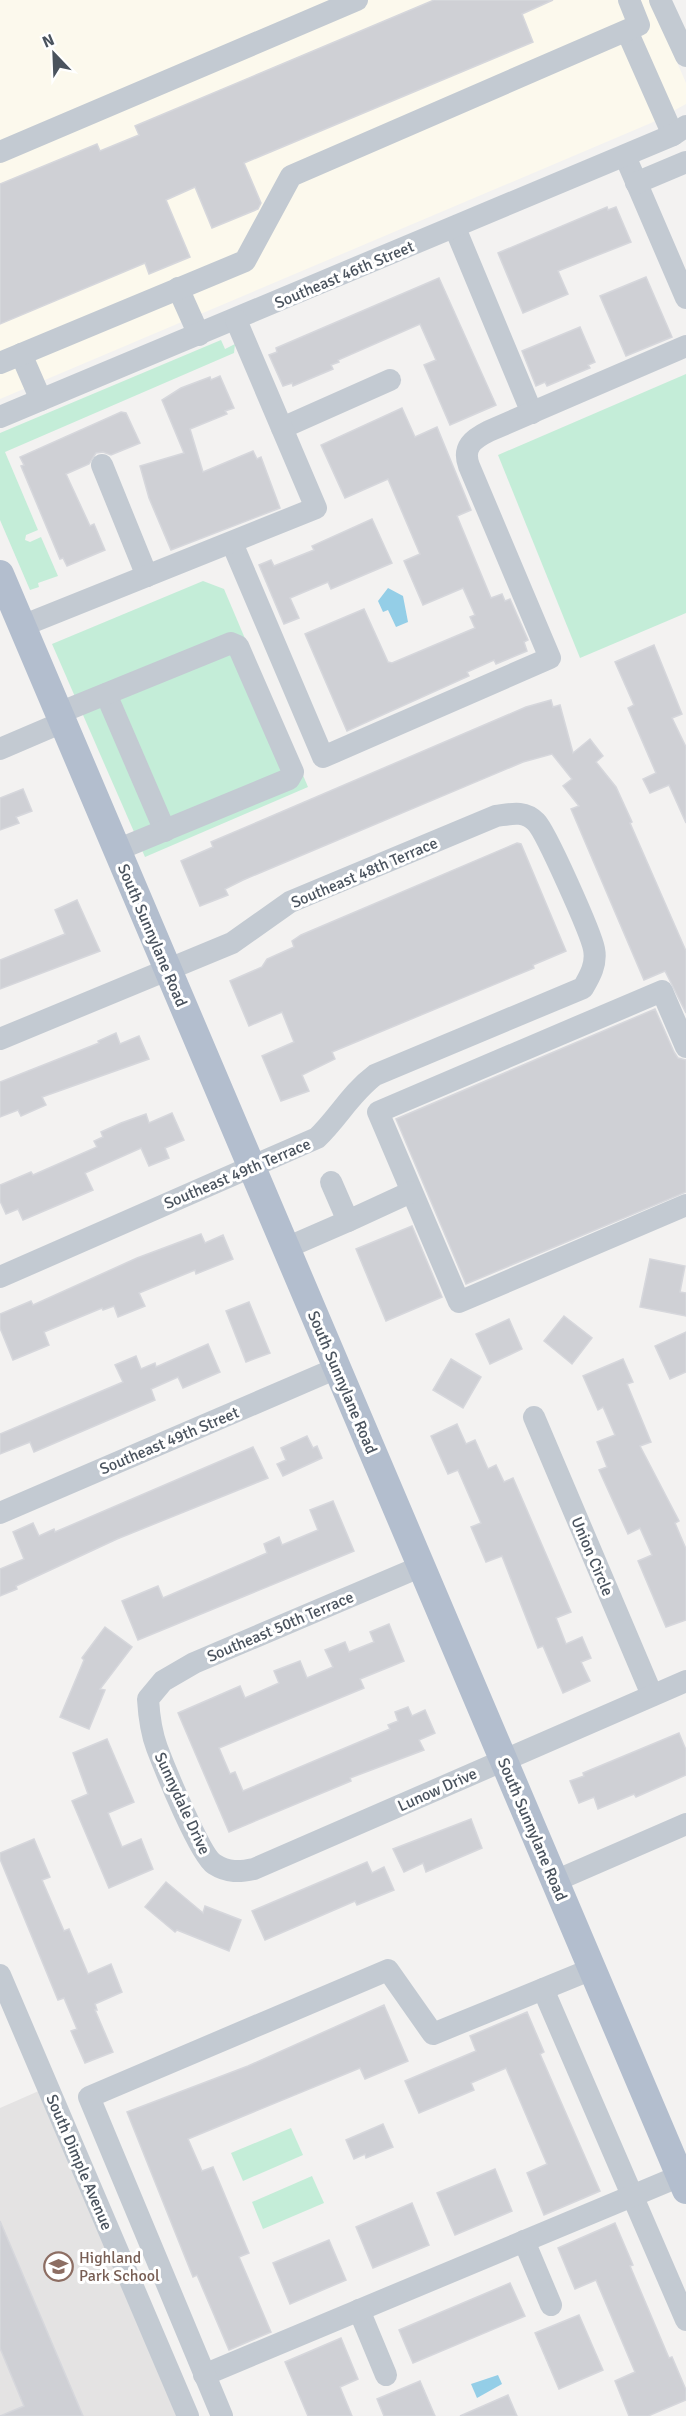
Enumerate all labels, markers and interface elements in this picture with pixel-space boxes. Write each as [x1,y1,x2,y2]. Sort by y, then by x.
north arrow [24,24,84,84]
text: N [39,30,58,52]
street label: Southeast 46th Street [272,236,417,313]
street label: Southeast 48th Terrace [288,833,441,913]
street label: South Sunnylane Road [113,861,191,1010]
street label: Southeast 49th Terrace [161,1134,314,1214]
street label: South Sunnylane Road [303,1308,381,1457]
street label: Southeast 49th Street [97,1402,242,1479]
street label: Union Circle [566,1514,618,1599]
street label: Southeast 50th Terrace [204,1587,357,1667]
street label: Sunnydale Drive [150,1749,215,1858]
street label: South Sunnylane Road [493,1755,571,1904]
street label: Lunow Drive [395,1764,480,1816]
street label: South Dimple Avenue [41,2091,117,2233]
place label: Highland Park School [79,2248,160,2286]
school or university icon: Highland Park School [42,2250,74,2282]

